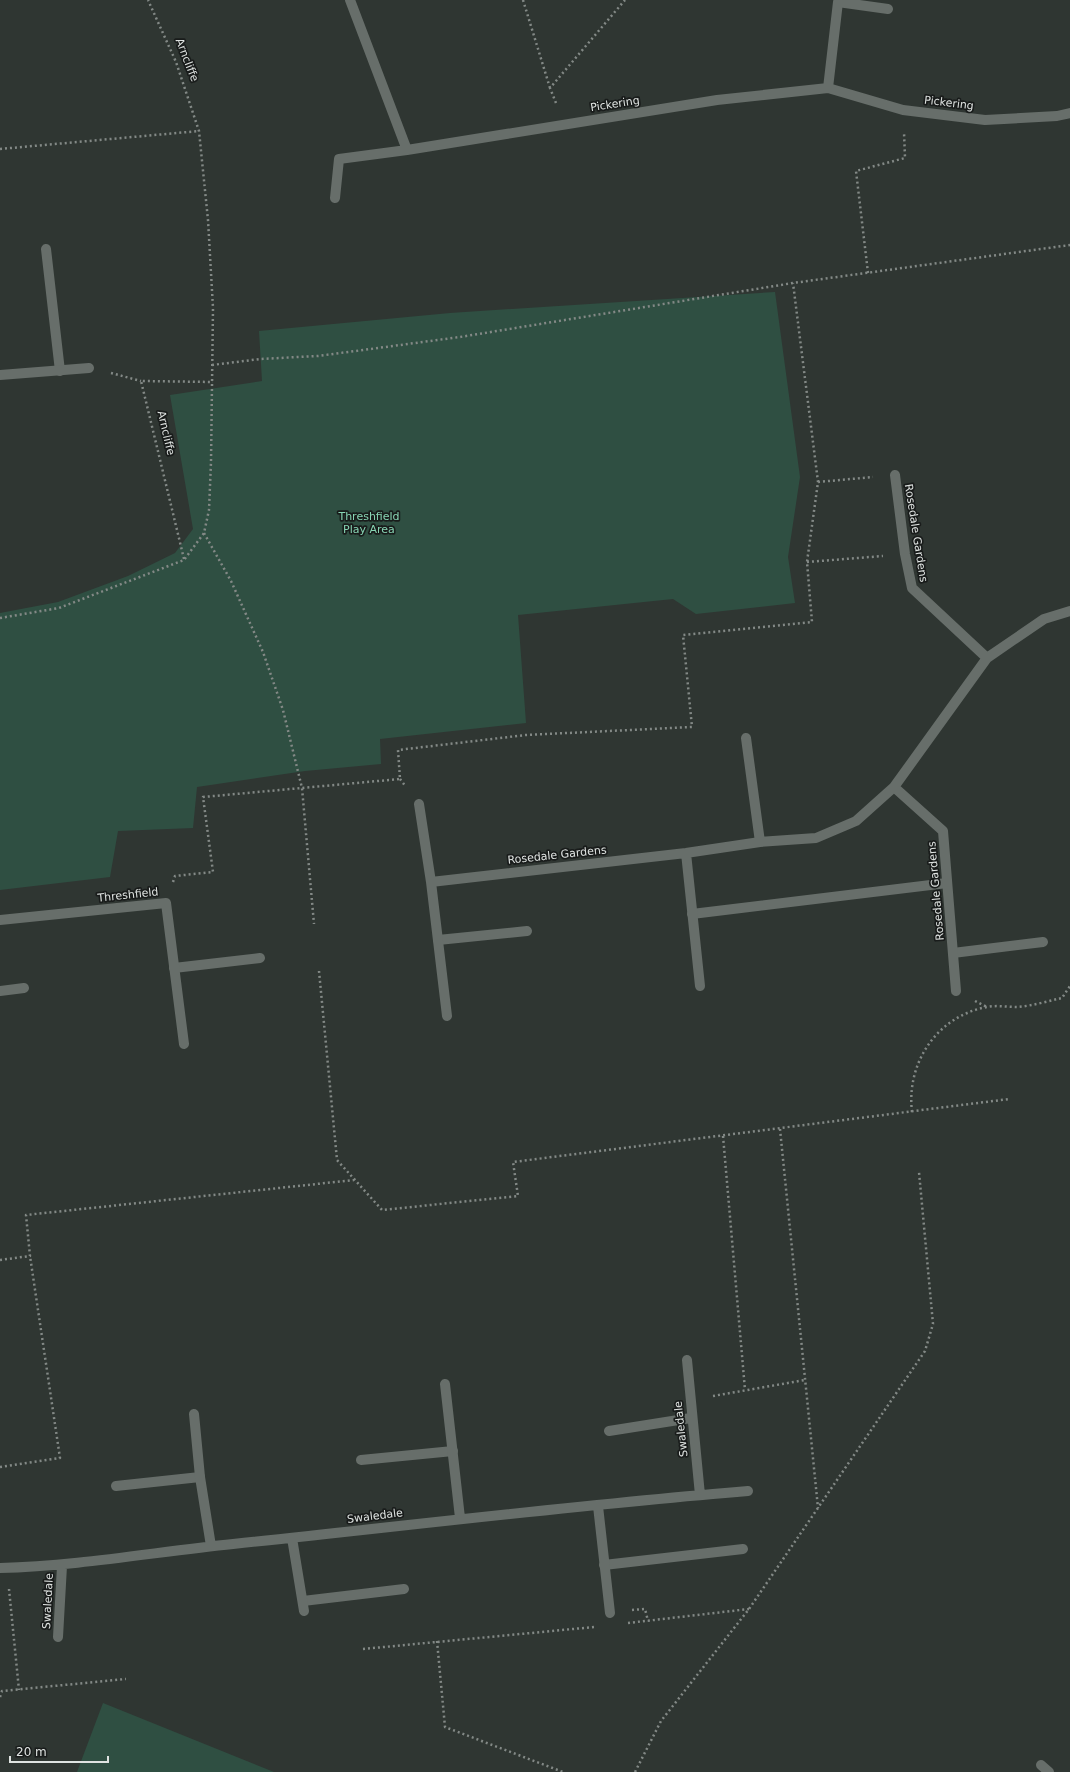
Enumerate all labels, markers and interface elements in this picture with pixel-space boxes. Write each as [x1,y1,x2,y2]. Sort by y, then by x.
street label: Arncliffe [173,37,201,84]
street label: Pickering [589,94,641,114]
street label: Pickering [924,94,974,112]
street label: Arncliffe [155,409,177,457]
street label: Rosedale Gardens [902,483,930,583]
park label: Threshfield Play Area [337,510,400,536]
street label: Rosedale Gardens [925,841,947,941]
street label: Rosedale Gardens [507,843,607,867]
street label: Threshfield [96,885,159,905]
street label: Swaledale [672,1400,690,1458]
street label: Swaledale [346,1506,404,1526]
street label: Swaledale [40,1572,56,1629]
scale bar [10,1738,108,1764]
text: 20 m [16,1745,47,1759]

